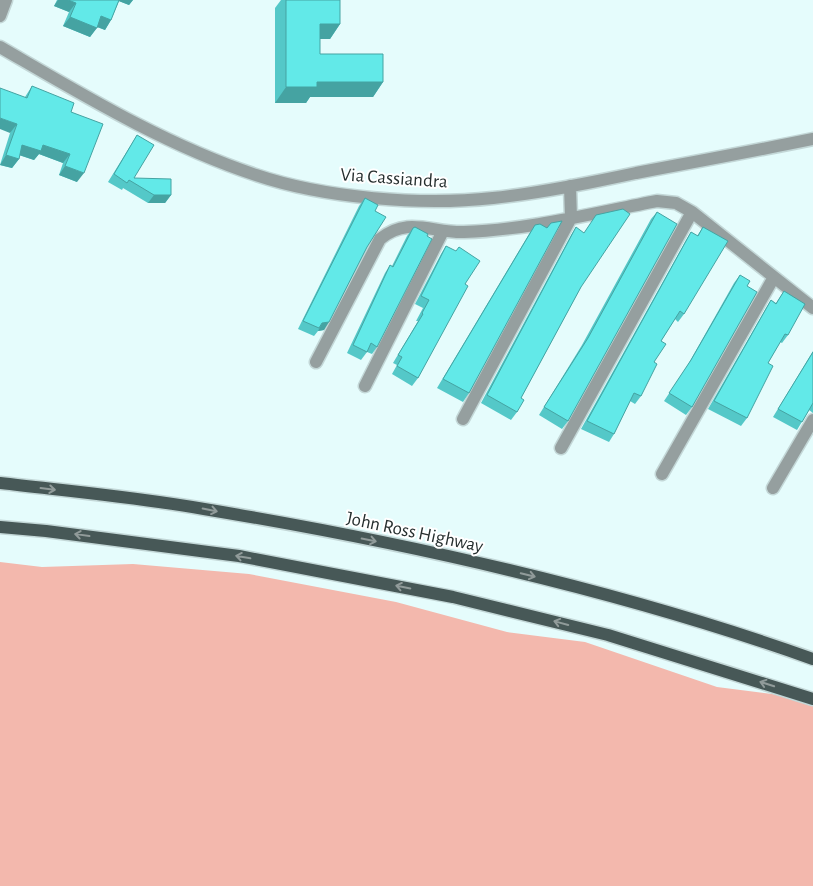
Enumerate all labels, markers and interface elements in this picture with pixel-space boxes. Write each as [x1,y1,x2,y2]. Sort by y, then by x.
street label: Via Cassiandra [340,165,448,192]
one-way arrow [40,484,56,494]
one-way arrow [201,505,217,515]
street label: John Ross Highway [345,509,485,556]
one-way arrow [74,530,90,540]
one-way arrow [361,536,377,546]
one-way arrow [235,552,251,562]
one-way arrow [519,571,535,580]
one-way arrow [395,582,411,592]
one-way arrow [554,617,570,627]
one-way arrow [759,679,775,688]

